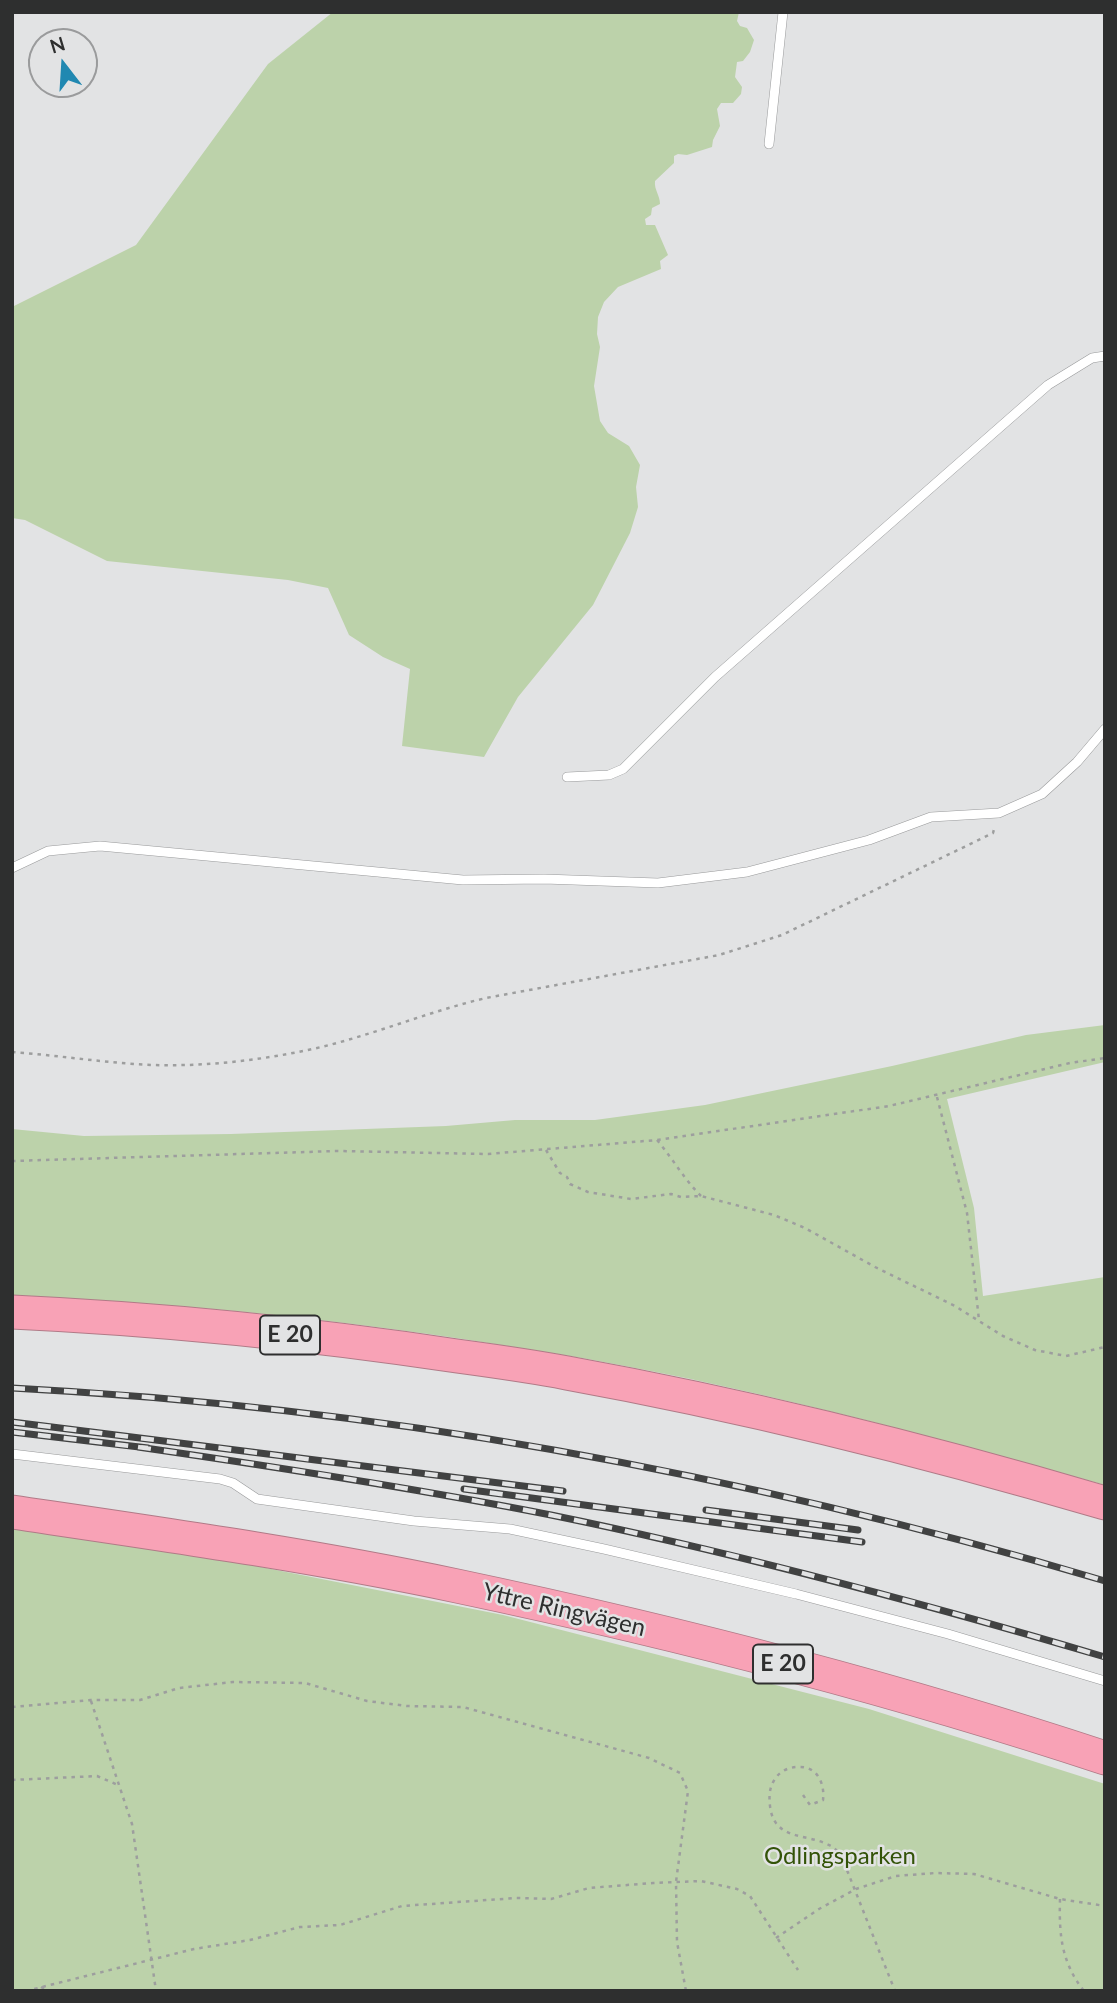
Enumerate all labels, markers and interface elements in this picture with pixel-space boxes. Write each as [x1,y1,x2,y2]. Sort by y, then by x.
north arrow [28,28,98,98]
text: N [47,31,68,57]
road number: E 20 [260,1316,320,1354]
street label: Yttre Ringvägen [480,1577,648,1643]
road number: E 20 [753,1644,813,1684]
park label: Odlingsparken [764,1842,916,1870]

